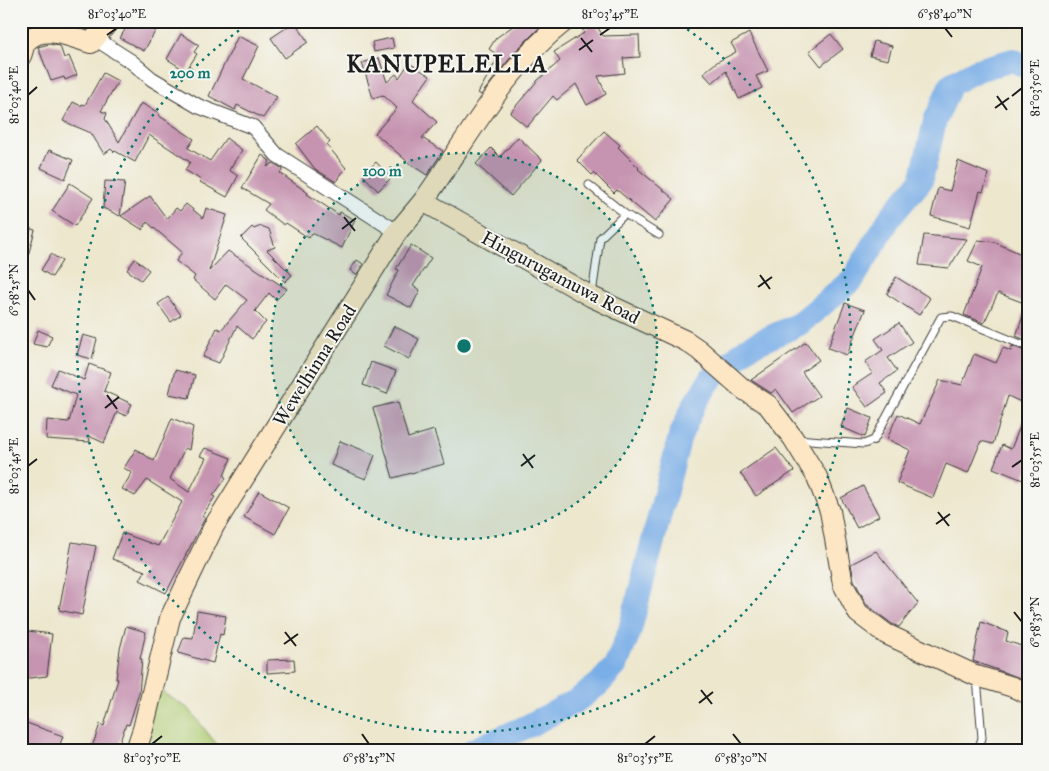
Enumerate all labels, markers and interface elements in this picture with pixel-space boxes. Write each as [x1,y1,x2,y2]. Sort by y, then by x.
text: 81°03'40"E [88,7,146,21]
text: 81°03'45"E [582,7,639,21]
text: 6°58'40"N [918,7,972,21]
district label: KANUPELELLA [346,49,548,79]
text: 81°03'50"E [1028,59,1042,116]
text: 200 m [170,64,211,82]
text: 81°03'40"E [7,66,21,124]
text: 100 m [362,162,402,180]
street label: Hingurugamuwa Road [477,226,644,330]
text: 6°58'25"N [7,264,21,316]
street label: Wewelhinna Road [268,300,361,430]
centre of rings [455,337,473,355]
text: 81°03'55"E [1028,432,1042,488]
text: 81°03'45"E [7,437,21,494]
text: 6°58'35"N [1028,596,1042,648]
text: 81°03'50"E [124,751,181,765]
text: 6°58'25"N [343,751,395,765]
text: 81°03'55"E [617,751,673,765]
text: 6°58'30"N [715,751,768,765]

